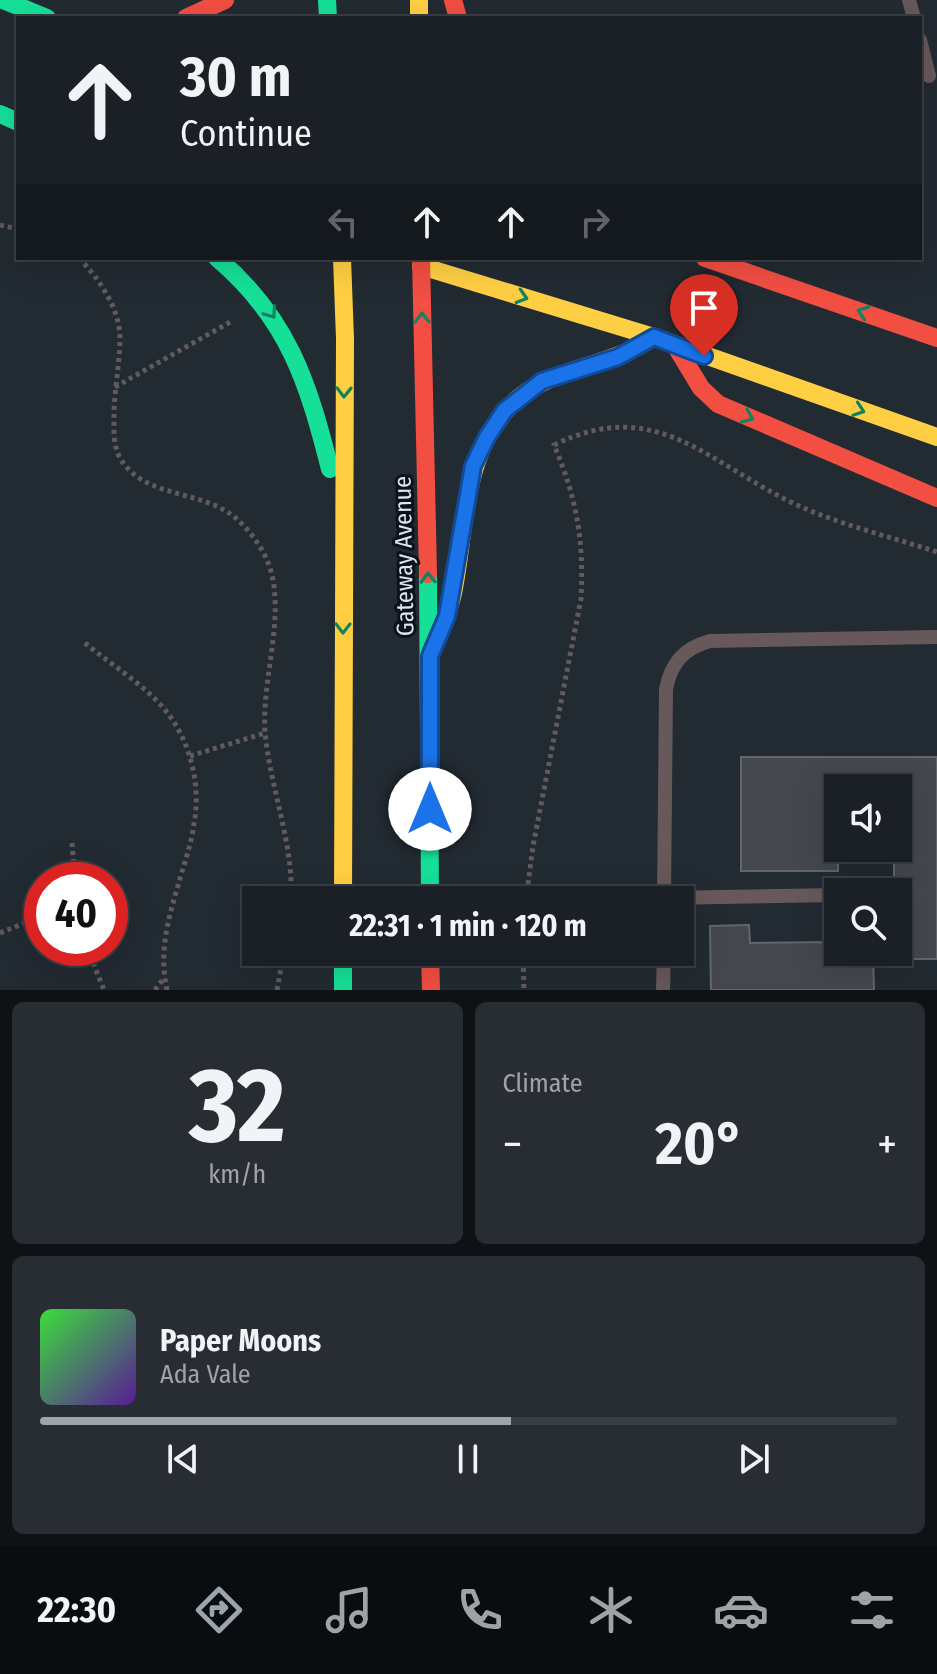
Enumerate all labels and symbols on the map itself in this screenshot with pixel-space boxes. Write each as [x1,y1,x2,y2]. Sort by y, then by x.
pin [670,274,738,356]
one-way arrow [515,288,529,304]
one-way arrow [261,305,276,319]
one-way arrow [857,306,871,322]
one-way arrow [413,311,431,324]
one-way arrow [335,386,353,399]
one-way arrow [852,400,866,416]
one-way arrow [740,407,754,423]
street label: Gateway Avenue [389,476,419,636]
one-way arrow [420,571,437,584]
one-way arrow [334,622,352,635]
position arrow [388,767,472,851]
speed limit sign: 40 [24,862,128,966]

